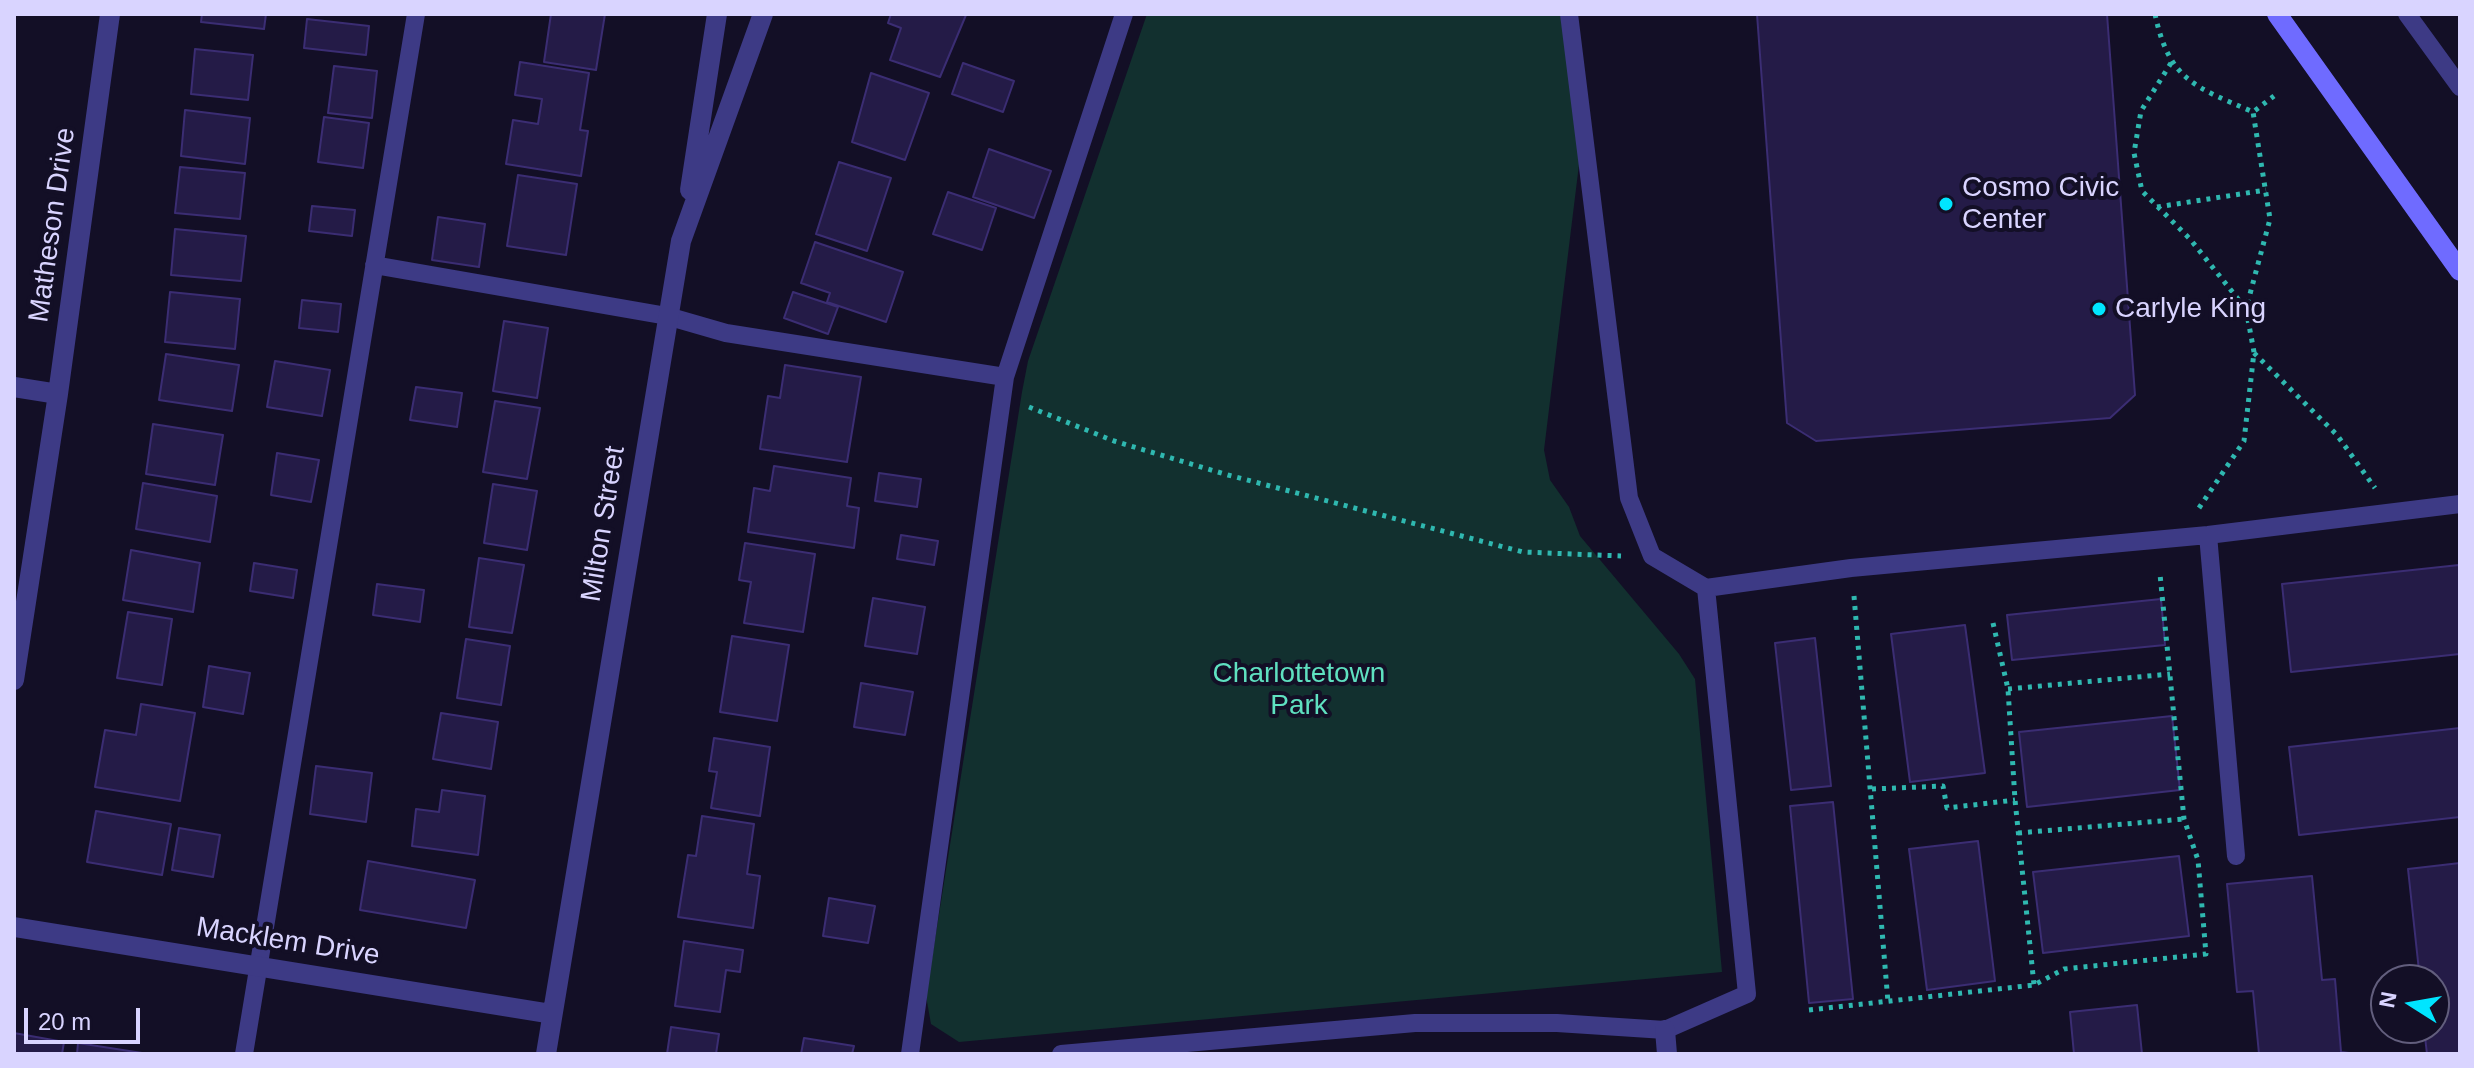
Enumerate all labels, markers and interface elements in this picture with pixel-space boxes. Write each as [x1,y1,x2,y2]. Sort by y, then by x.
street label: Matheson Drive [23,126,83,324]
place label: Cosmo Civic Center [1962,171,2119,237]
marker: Cosmo Civic Center [1937,195,1955,213]
place label: Carlyle King [2115,292,2266,326]
marker: Carlyle King [2090,300,2108,318]
street label: Milton Street [575,444,633,604]
park label: Charlottetown Park [1213,657,1385,723]
street label: Macklem Drive [194,911,382,973]
north arrow [2370,964,2450,1044]
text: N [2374,990,2402,1010]
scale bar [28,992,144,1042]
text: 20 m [38,1008,91,1035]

